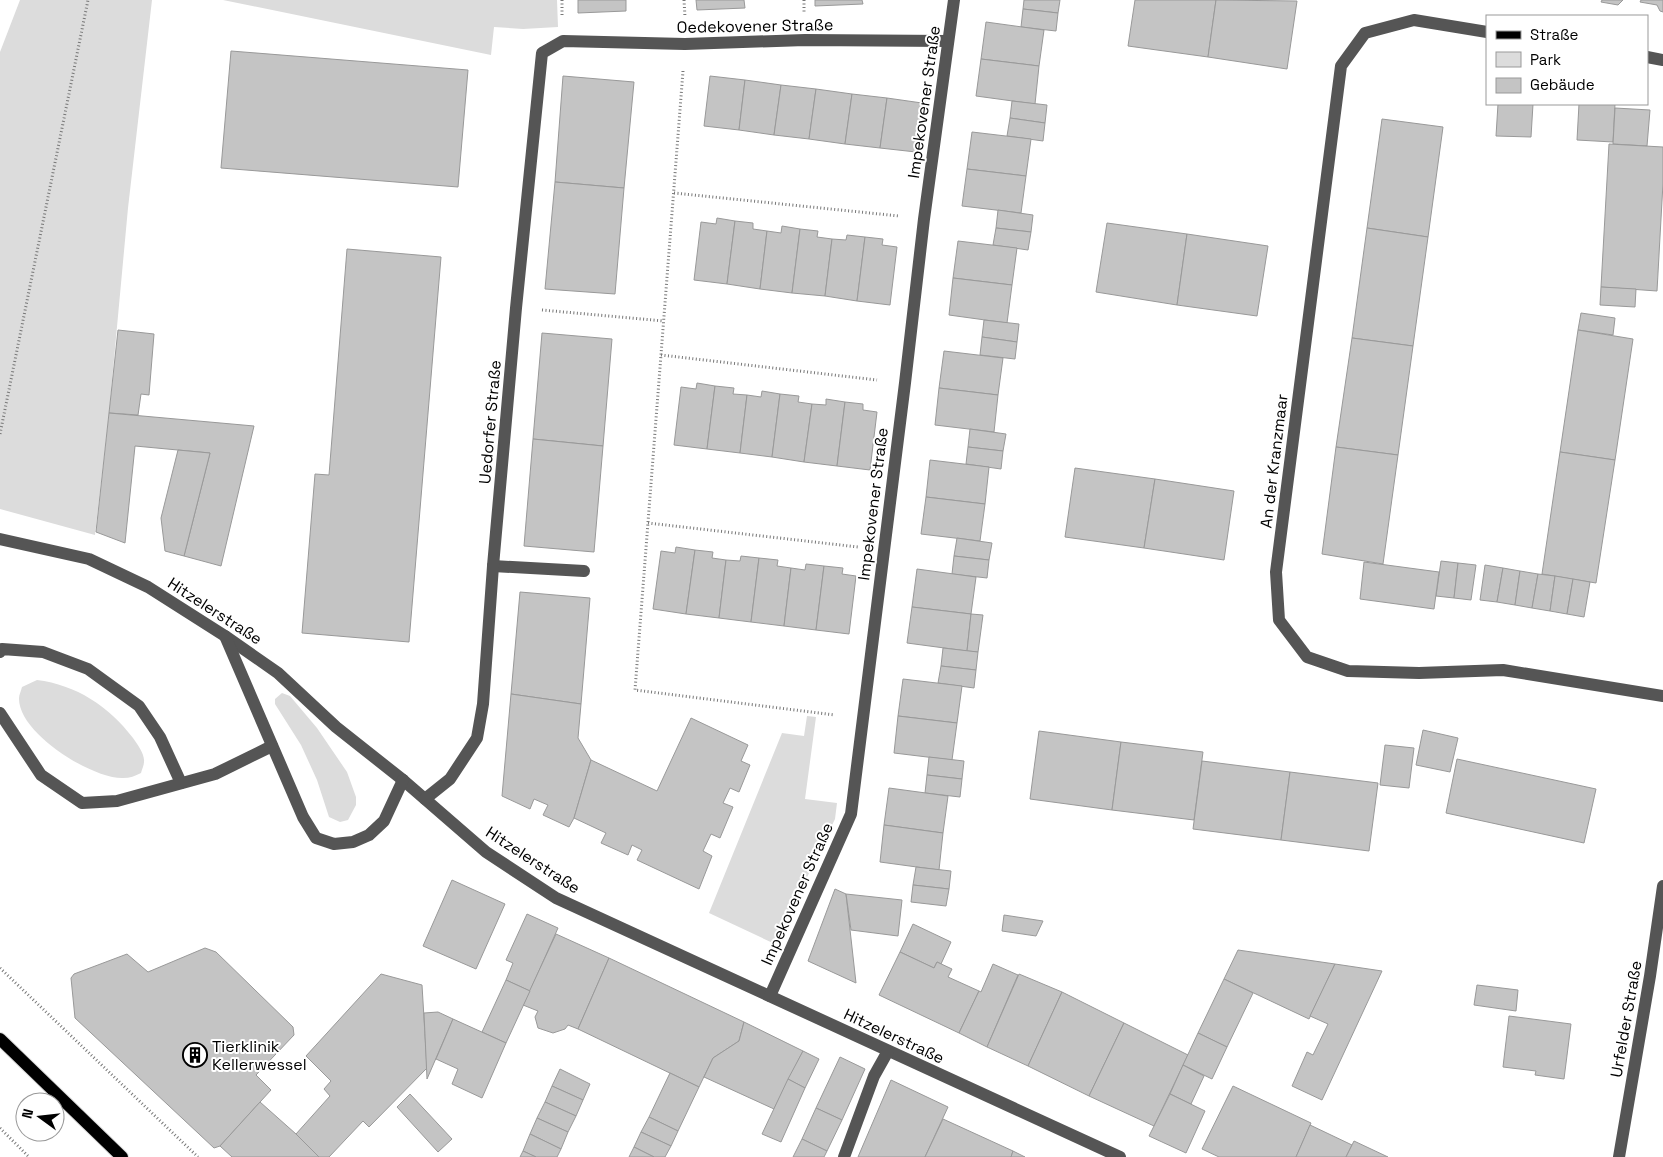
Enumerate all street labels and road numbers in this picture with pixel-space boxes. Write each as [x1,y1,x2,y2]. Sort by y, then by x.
street label: Oedekovener Straße [677,14,833,38]
street label: Impekovener Straße [903,24,945,180]
street label: Uedorfer Straße [474,359,506,485]
street label: An der Kranzmaar [1255,393,1293,529]
street label: Impekovener Straße [853,426,893,582]
street label: Hitzelerstraße [164,573,266,649]
street label: Impekovener Straße [756,819,838,969]
street label: Hitzelerstraße [482,822,584,898]
street label: Urfelder Straße [1605,959,1647,1079]
street label: Hitzelerstraße [840,1004,948,1068]

